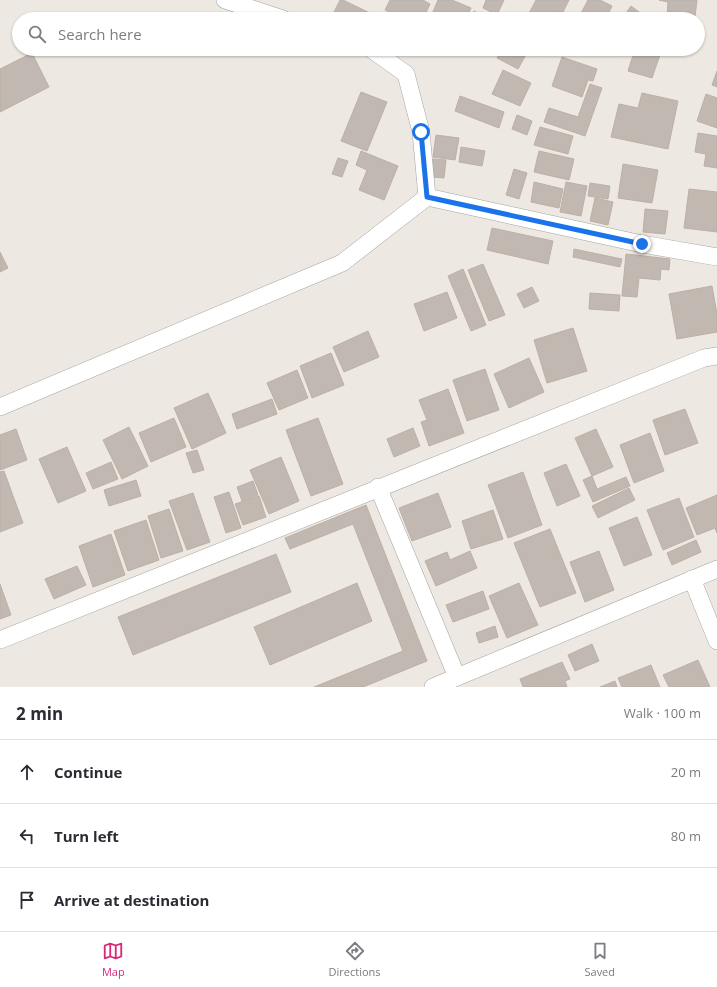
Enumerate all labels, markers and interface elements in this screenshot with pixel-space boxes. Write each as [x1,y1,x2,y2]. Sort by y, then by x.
search box [12,12,705,56]
icon: search [26,23,48,45]
text: Search here [58,24,142,44]
route start [412,123,430,141]
route end [633,235,651,253]
text: 2 min [16,702,63,725]
text: Walk · 100 m [624,704,701,722]
icon: ahead [16,761,38,783]
text: Continue [54,762,122,782]
text: 20 m [671,763,701,781]
icon: left [16,825,38,847]
text: Turn left [54,826,119,846]
text: 80 m [671,827,701,845]
icon: arrive [16,889,38,911]
text: Arrive at destination [54,890,209,910]
tab: Map [102,940,125,979]
tab: Directions [329,940,381,979]
tab: Saved [584,940,615,979]

